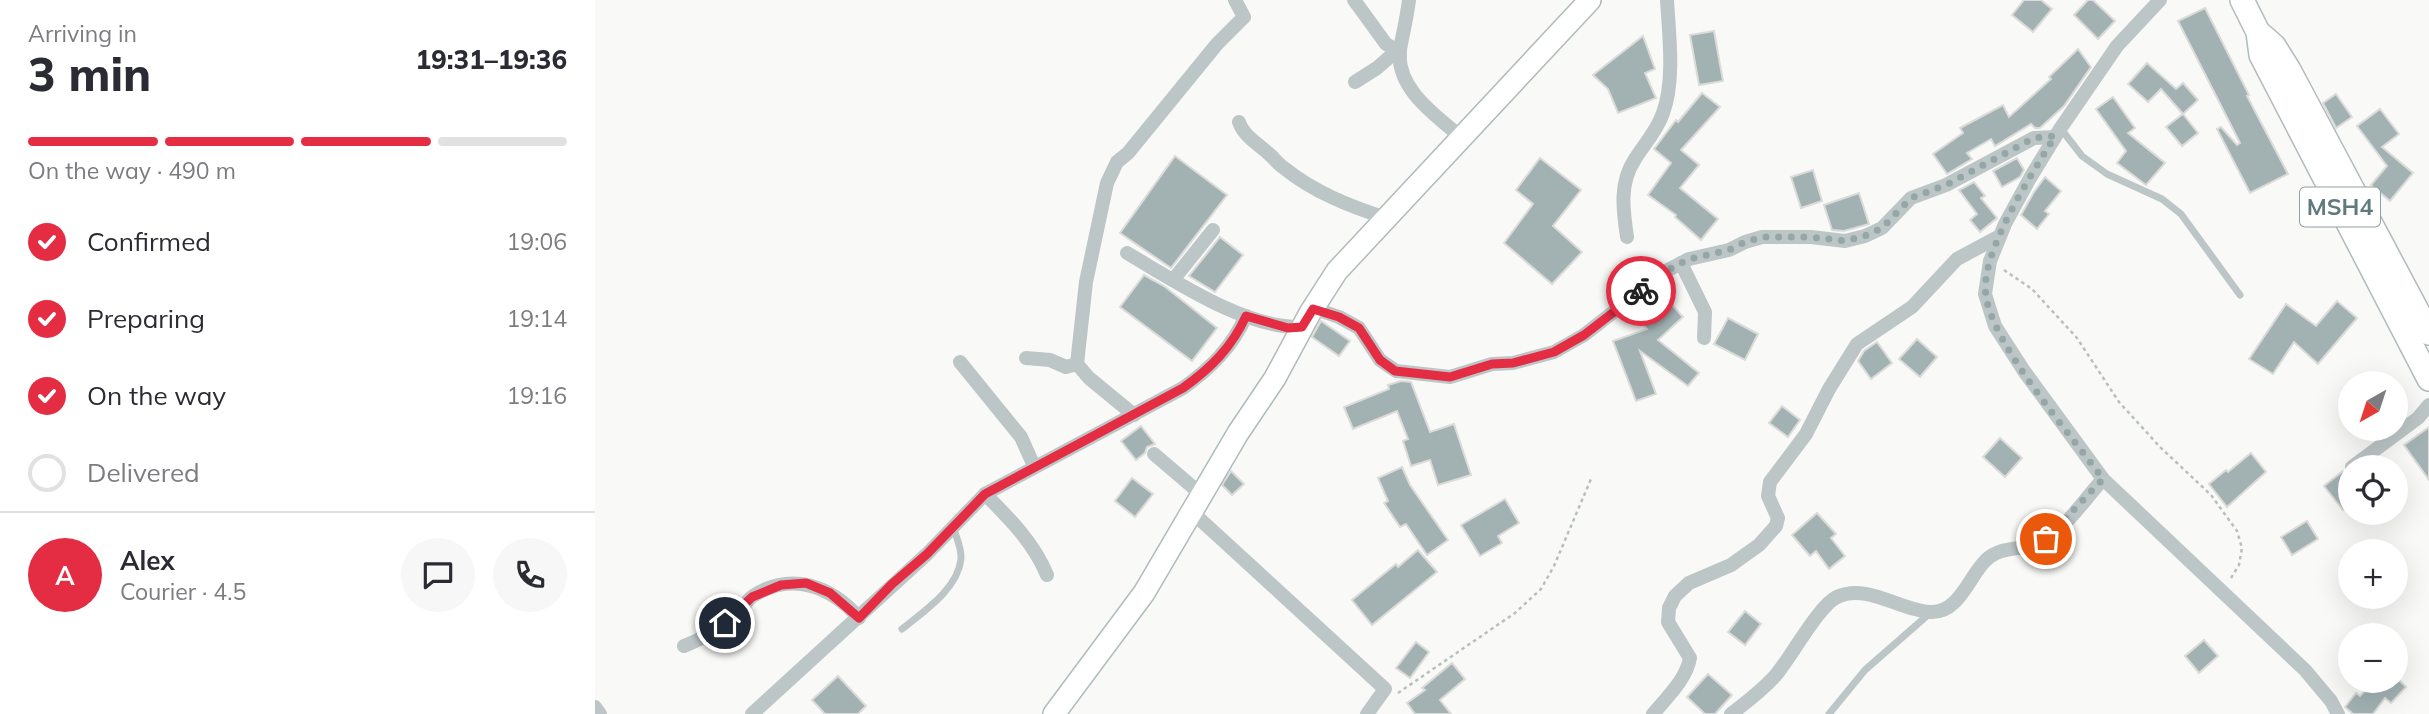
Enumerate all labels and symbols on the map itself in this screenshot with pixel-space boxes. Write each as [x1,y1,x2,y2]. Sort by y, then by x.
road number: MSH4 [2300,188,2380,227]
courier [1606,256,1676,326]
north arrow [2338,371,2408,441]
pin [2016,509,2076,569]
pin [695,593,755,653]

